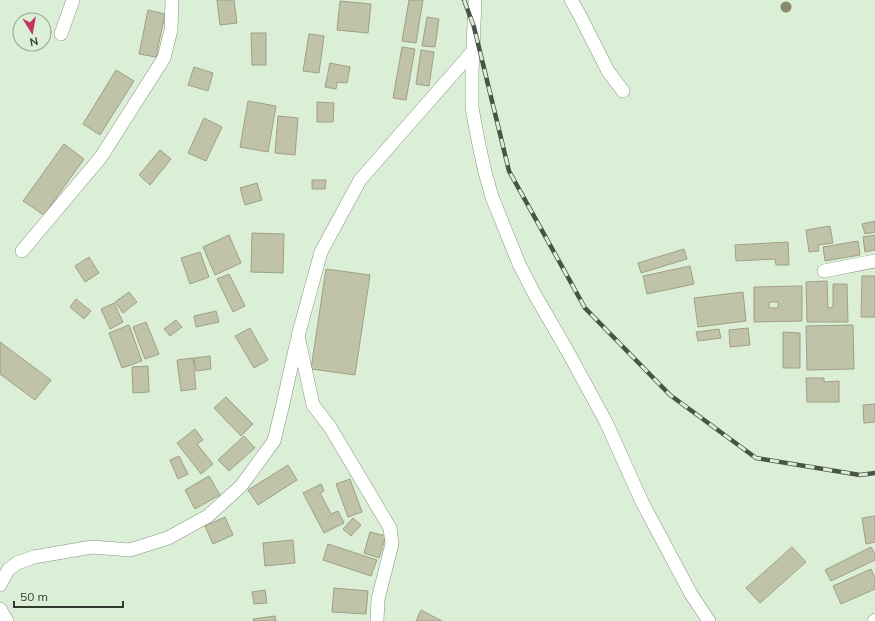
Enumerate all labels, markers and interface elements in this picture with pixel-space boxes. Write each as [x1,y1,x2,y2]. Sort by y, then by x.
north arrow [12,12,52,52]
text: N [28,34,39,49]
scale bar [14,583,123,609]
text: 50 m [20,589,48,604]

